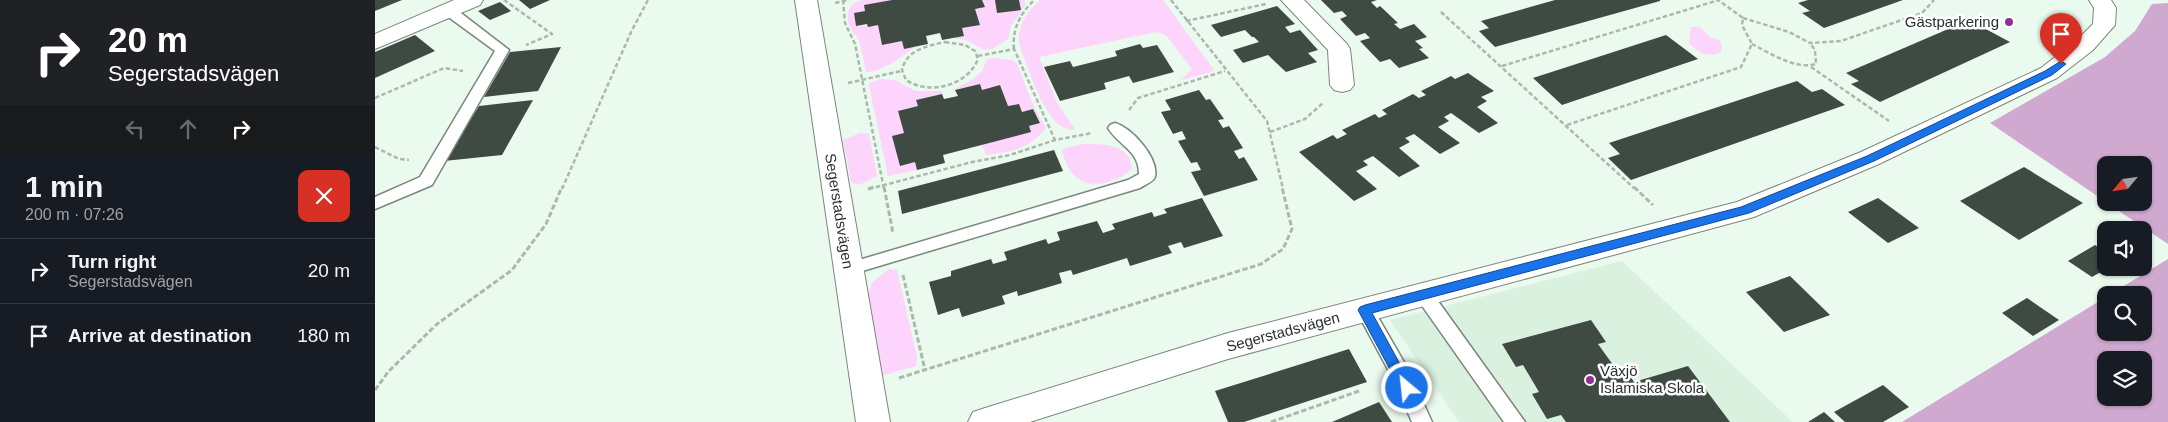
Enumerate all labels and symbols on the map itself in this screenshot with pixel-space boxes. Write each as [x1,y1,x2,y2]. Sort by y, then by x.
place label: Gästparkering [1905,13,1999,30]
pin [2040,13,2082,64]
marker: Gästparkering [2003,16,2015,28]
street label: Segerstadsvägen [822,152,857,270]
north arrow [2097,156,2153,211]
street label: Segerstadsvägen [1224,308,1341,355]
position arrow [1380,361,1432,413]
place label: Växjö Islamiska Skola [1600,362,1705,396]
marker: Växjö Islamiska Skola [1584,374,1596,386]

